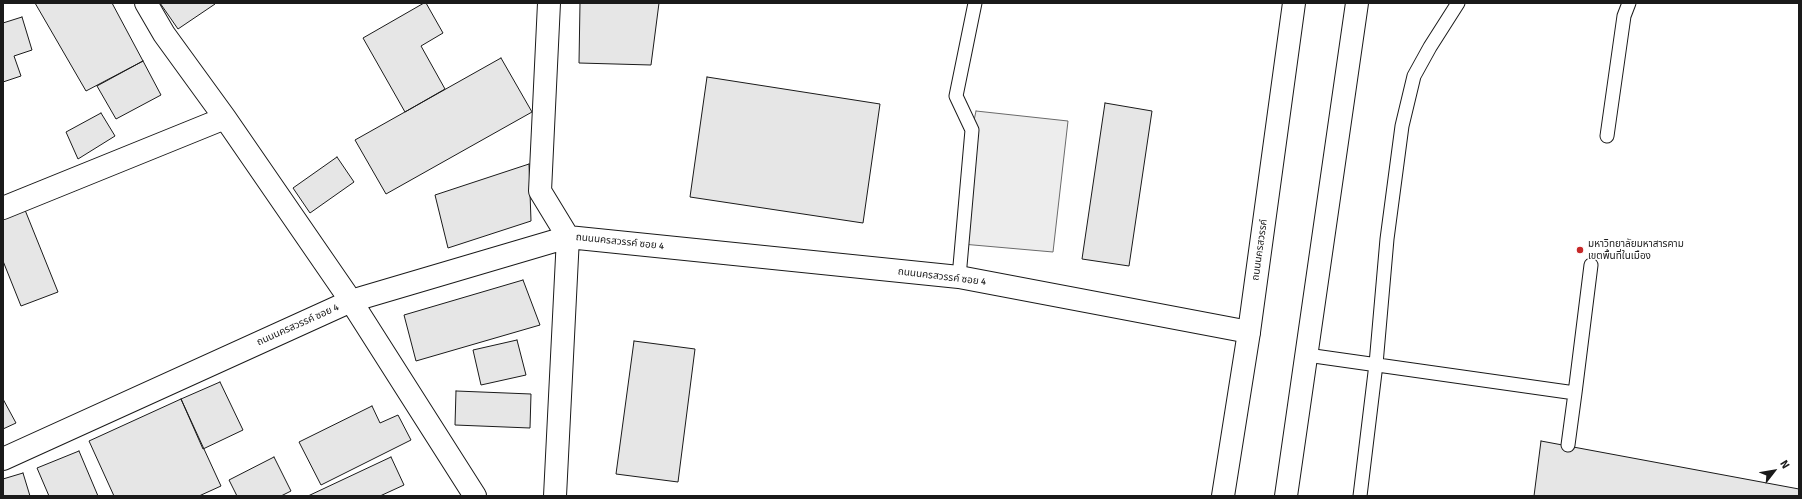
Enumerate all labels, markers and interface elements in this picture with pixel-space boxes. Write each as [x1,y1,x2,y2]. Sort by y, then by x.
street label: ถนนนครสวรรค์ [1250,218,1270,282]
street label: ถนนนครสวรรค์ ซอย 4 [575,231,665,253]
place label: มหาวิทยาลัยมหาสารคาม เขตพื้นที่ในเมือง [1588,238,1684,262]
marker: มหาวิทยาลัยมหาสารคาม เขตพื้นที่ในเมือง [1575,245,1585,255]
street label: ถนนนครสวรรค์ ซอย 4 [897,266,987,288]
street label: ถนนนครสวรรค์ ซอย 4 [255,301,341,349]
north arrow [1754,451,1794,491]
text: N [1777,458,1792,471]

